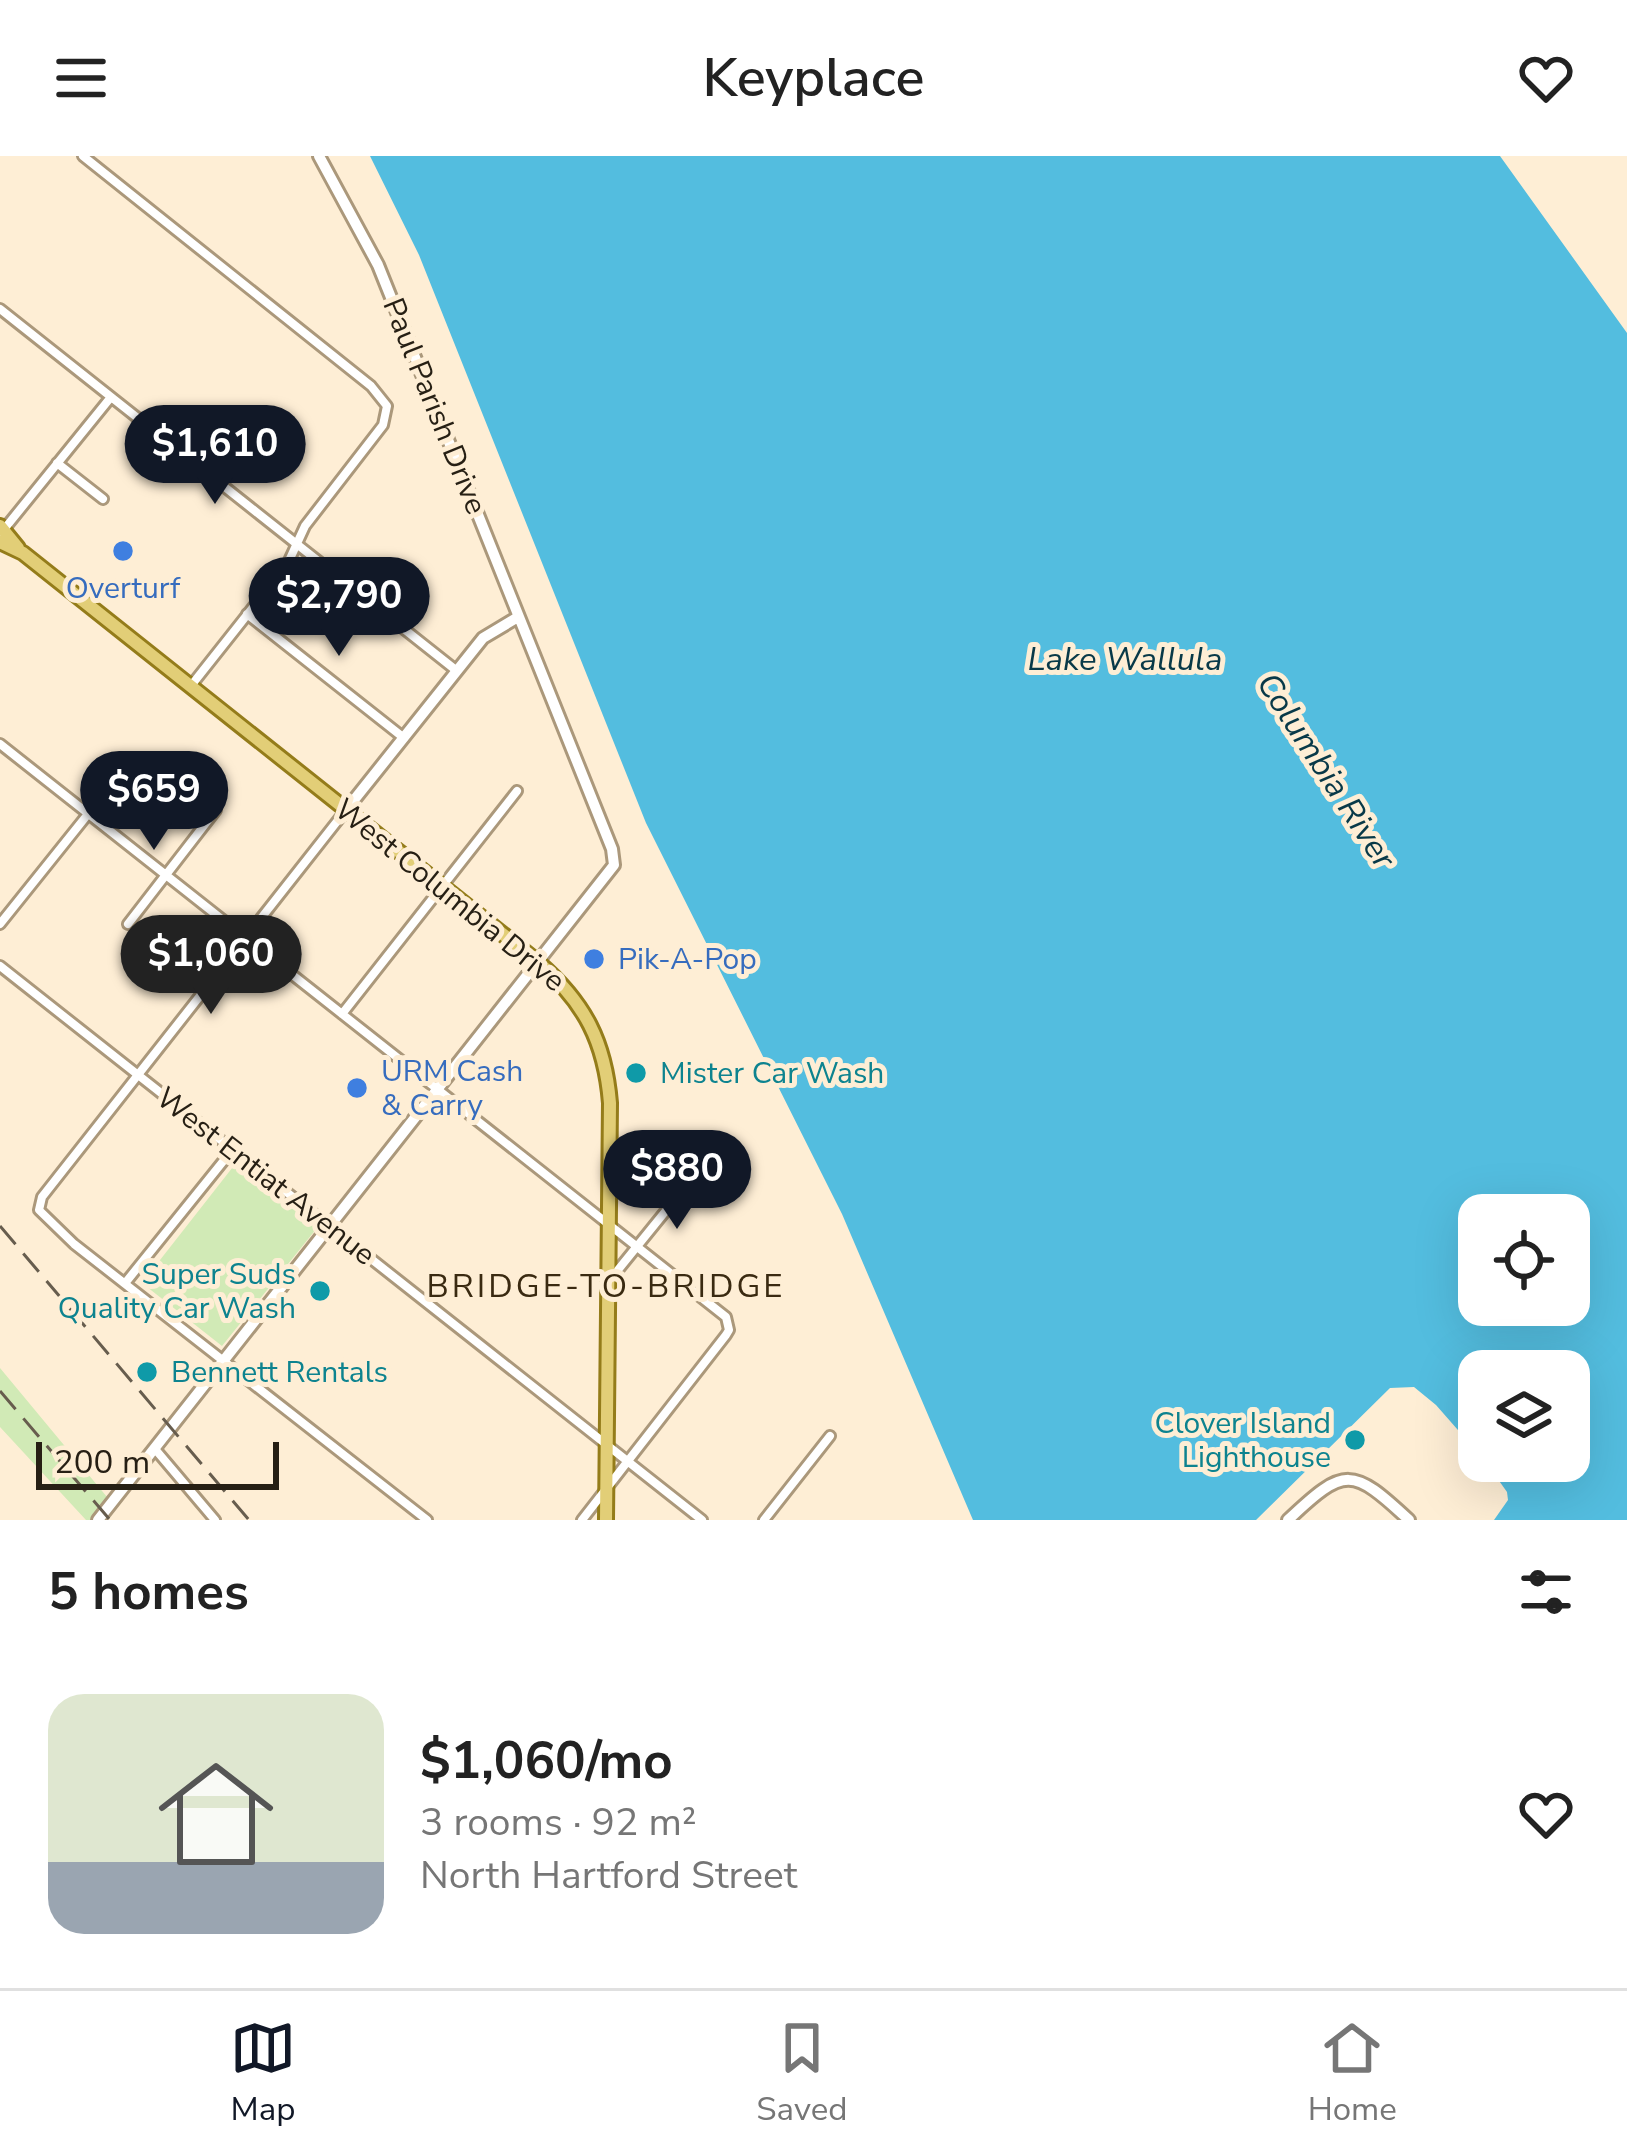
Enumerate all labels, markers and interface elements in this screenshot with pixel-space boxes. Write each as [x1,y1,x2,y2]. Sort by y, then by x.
text: Keyplace [703,41,924,115]
icon: menu [48,45,114,111]
icon: heart [1513,45,1579,111]
street label: Paul Parish Drive [372,292,497,520]
pin: $1,610 [117,405,313,507]
text: $1,610 [152,417,278,470]
marker: Overturf [110,538,136,564]
pin: $2,790 [241,557,437,659]
place label: Overturf [66,568,181,609]
text: $2,790 [276,569,402,622]
water label: Lake Wallula [1028,637,1222,682]
water label: Columbia River [1246,664,1406,878]
pin: $659 [83,751,225,853]
text: $659 [107,763,201,816]
street label: West Columbia Drive [326,789,574,1001]
pin: $1,060 [113,915,309,1017]
text: $1,060 [148,927,274,980]
place label: Pik-A-Pop [618,939,757,980]
marker: Pik-A-Pop [581,946,607,972]
place label: URM Cash & Carry [381,1051,523,1126]
place label: Mister Car Wash [660,1053,884,1094]
marker: Mister Car Wash [623,1060,649,1086]
marker: URM Cash & Carry [344,1075,370,1101]
street label: West Entiat Avenue [148,1078,384,1275]
pin: $880 [606,1130,748,1232]
text: $880 [630,1142,724,1195]
map controls [1458,1194,1590,1482]
button: locate [1458,1194,1590,1326]
place label: Super Suds Quality Car Wash [58,1254,296,1329]
district label: BRIDGE-TO-BRIDGE [426,1264,786,1309]
marker: Super Suds Quality Car Wash [307,1278,333,1304]
button: layers [1458,1350,1590,1482]
place label: Bennett Rentals [171,1352,388,1393]
marker: Bennett Rentals [134,1359,160,1385]
place label: Clover Island Lighthouse [1155,1403,1331,1478]
marker: Clover Island Lighthouse [1342,1427,1368,1453]
scale bar [36,1436,279,1489]
text: 200 m [54,1440,150,1485]
text: 5 homes [48,1557,249,1627]
icon: filters [1513,1559,1579,1625]
text: $1,060/mo [420,1726,673,1796]
icon: home [144,1742,288,1886]
icon: heart [1513,1781,1579,1847]
text: 3 rooms · 92 m² [420,1796,697,1849]
text: North Hartford Street [420,1849,797,1902]
tab: Map [230,2015,296,2132]
tab: Saved [756,2015,847,2132]
tab: Home [1308,2015,1397,2132]

